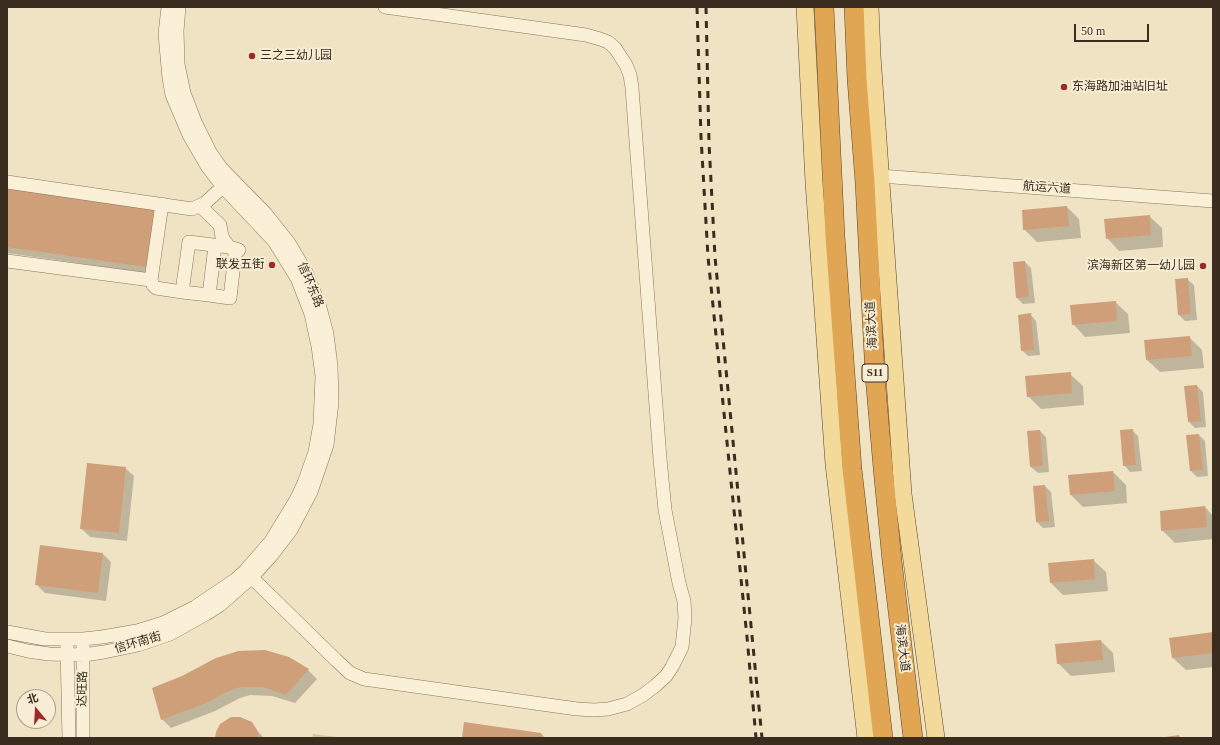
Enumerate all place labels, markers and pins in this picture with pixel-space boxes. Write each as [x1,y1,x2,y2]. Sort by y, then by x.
place label: 三之三幼儿园 [260,49,332,63]
marker: 三之三幼儿园 [247,51,257,61]
place label: 东海路加油站旧址 [1072,80,1168,94]
marker: 东海路加油站旧址 [1059,82,1069,92]
place label: 联发五街 [216,258,264,272]
place label: 滨海新区第一幼儿园 [1087,259,1195,273]
marker: 联发五街 [267,260,277,270]
marker: 滨海新区第一幼儿园 [1198,261,1208,271]

